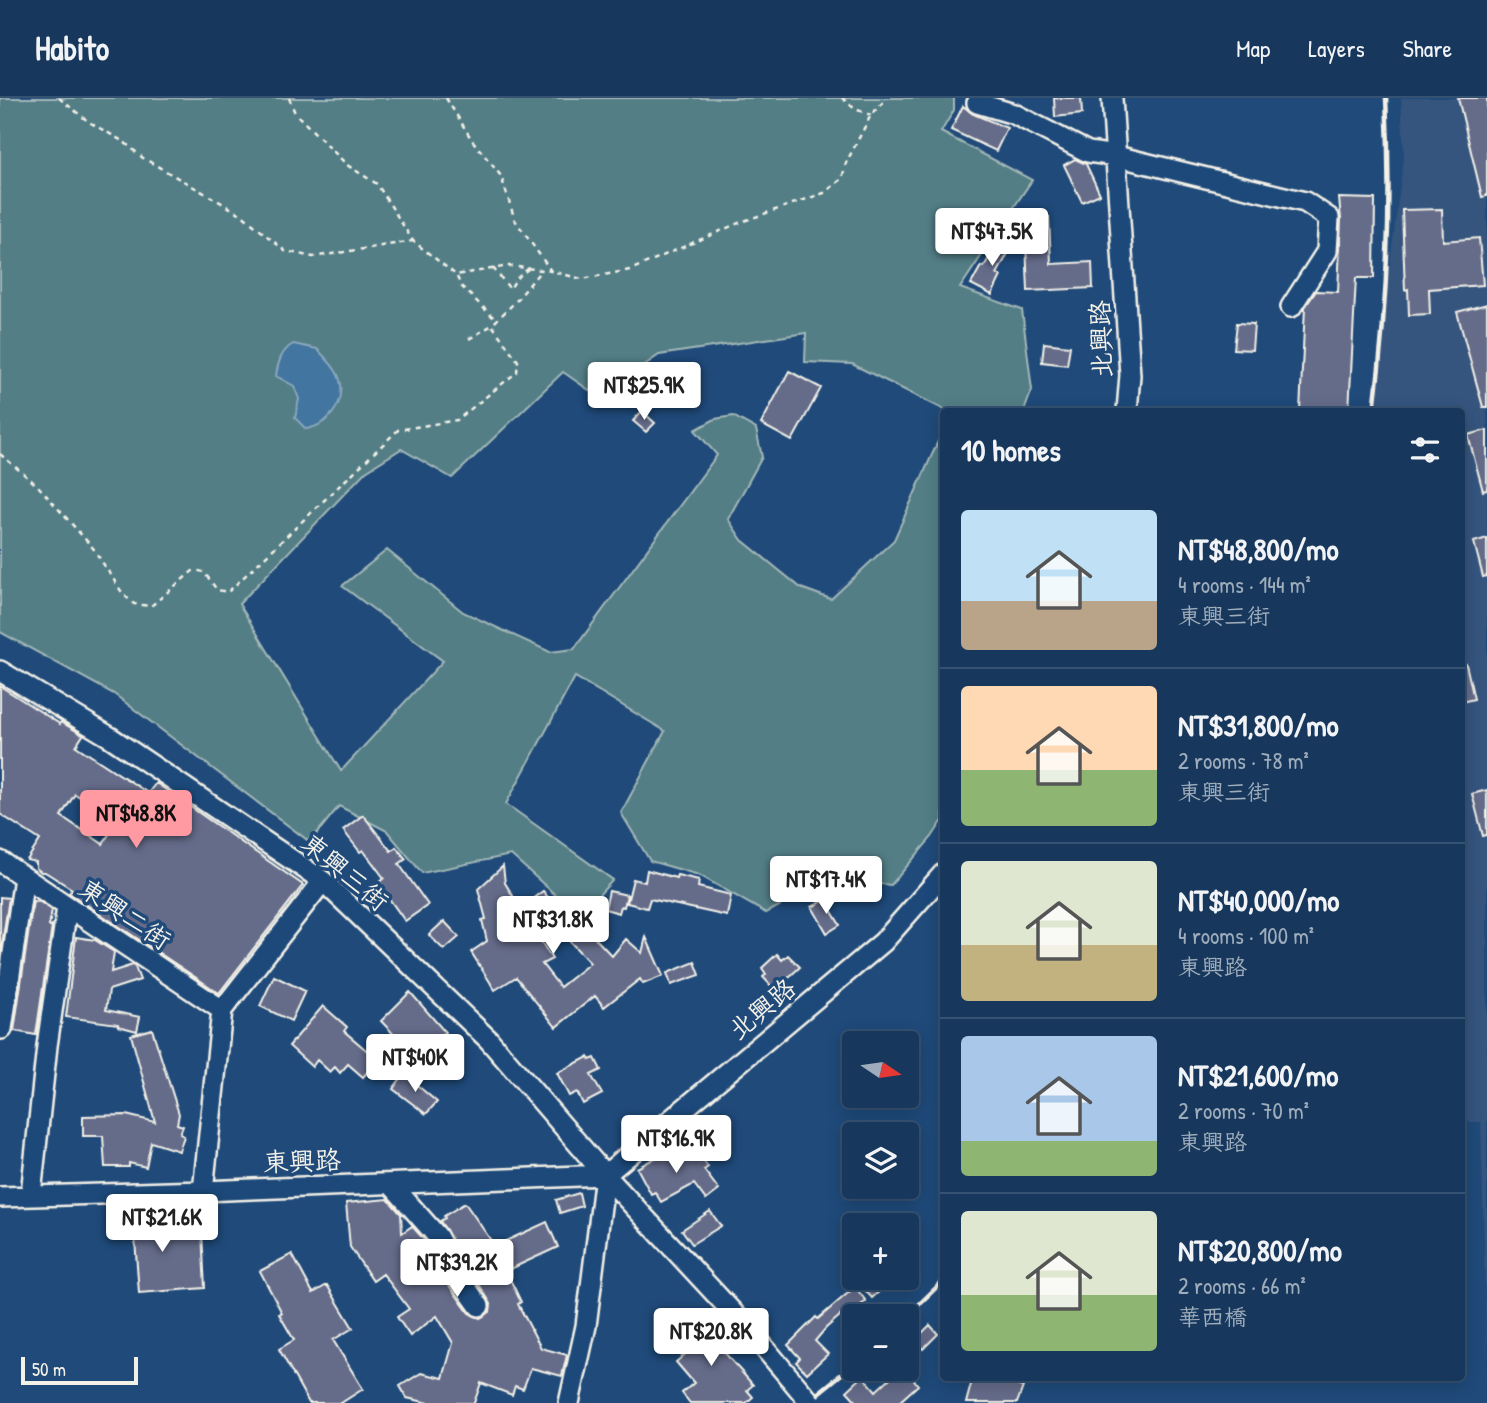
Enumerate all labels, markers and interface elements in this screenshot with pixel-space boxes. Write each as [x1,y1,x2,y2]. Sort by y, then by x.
text: Habito [35,26,109,70]
text: Map [1236,32,1270,64]
text: Layers [1308,32,1365,64]
text: Share [1403,32,1452,64]
pin: NT$47.5K [920,208,1064,268]
text: NT$47.5K [951,215,1033,246]
street label: 北興路 [1082,299,1119,379]
pin: NT$25.9K [572,362,716,422]
text: NT$25.9K [604,369,684,400]
text: 10 homes [961,430,1061,470]
icon: filters [1406,431,1444,469]
text: NT$48,800/mo [1178,529,1339,569]
icon: home [1017,538,1101,622]
text: 4 rooms · 144 m² [1178,569,1311,600]
text: 東興三街 [1178,600,1270,631]
text: NT$31,800/mo [1178,705,1339,745]
icon: home [1017,714,1101,798]
text: 2 rooms · 78 m² [1178,745,1309,776]
text: 東興三街 [1178,776,1270,807]
pin: NT$48.8K [64,790,208,850]
text: NT$48.8K [96,797,176,828]
street label: 東興三街 [294,825,396,918]
pin: NT$17.4K [754,856,898,916]
text: NT$17.4K [786,863,866,894]
street label: 東興二街 [72,870,178,957]
text: NT$40,000/mo [1178,880,1339,920]
icon: home [1017,889,1101,973]
pin: NT$31.8K [481,896,625,956]
text: NT$31.8K [513,903,593,934]
text: 4 rooms · 100 m² [1178,920,1314,951]
text: 東興路 [1178,951,1247,982]
street label: 北興路 [721,970,803,1047]
north arrow [842,1031,919,1108]
map controls [842,1031,919,1381]
pin: NT$40K [358,1034,472,1094]
text: NT$40K [382,1041,448,1072]
text: NT$21,600/mo [1178,1055,1338,1095]
icon: home [1017,1064,1101,1148]
text: 2 rooms · 70 m² [1178,1095,1309,1126]
pin: NT$16.9K [604,1116,748,1175]
text: NT$16.9K [637,1122,715,1153]
button: layers [842,1122,919,1199]
text: 東興路 [1178,1126,1247,1157]
street label: 東興路 [262,1142,342,1179]
pin: NT$21.6K [90,1194,234,1254]
text: NT$21.6K [122,1201,202,1232]
button: + [842,1213,919,1290]
text: NT$20,800/mo [1178,1230,1342,1270]
icon: home [1017,1239,1101,1323]
pin: NT$39.2K [385,1240,529,1299]
text: NT$39.2K [416,1246,498,1277]
text: 2 rooms · 66 m² [1178,1270,1306,1301]
text: 華西橋 [1178,1301,1247,1332]
button: − [842,1304,919,1381]
pin: NT$20.8K [639,1308,783,1368]
text: NT$20.8K [670,1315,752,1346]
scale bar [21,1354,138,1386]
text: 50 m [32,1356,66,1382]

